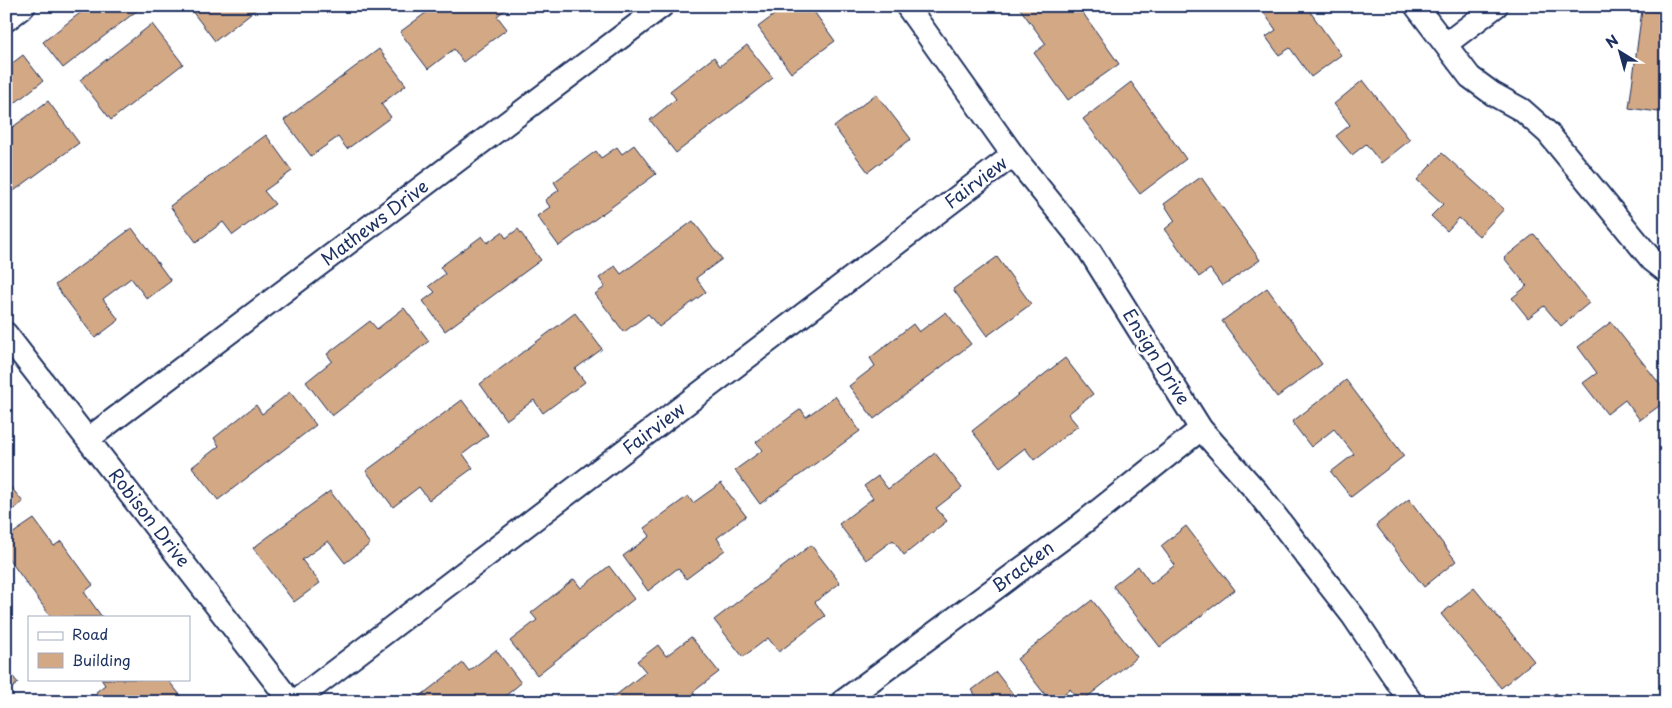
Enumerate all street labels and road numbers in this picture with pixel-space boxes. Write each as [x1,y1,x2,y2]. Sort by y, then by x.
street label: Fairview [938,149,1012,214]
street label: Mathews Drive [315,172,434,271]
street label: Ensign Drive [1117,303,1198,410]
street label: Fairview [616,395,690,460]
street label: Robison Drive [103,462,197,572]
street label: Bracken [985,533,1059,598]

